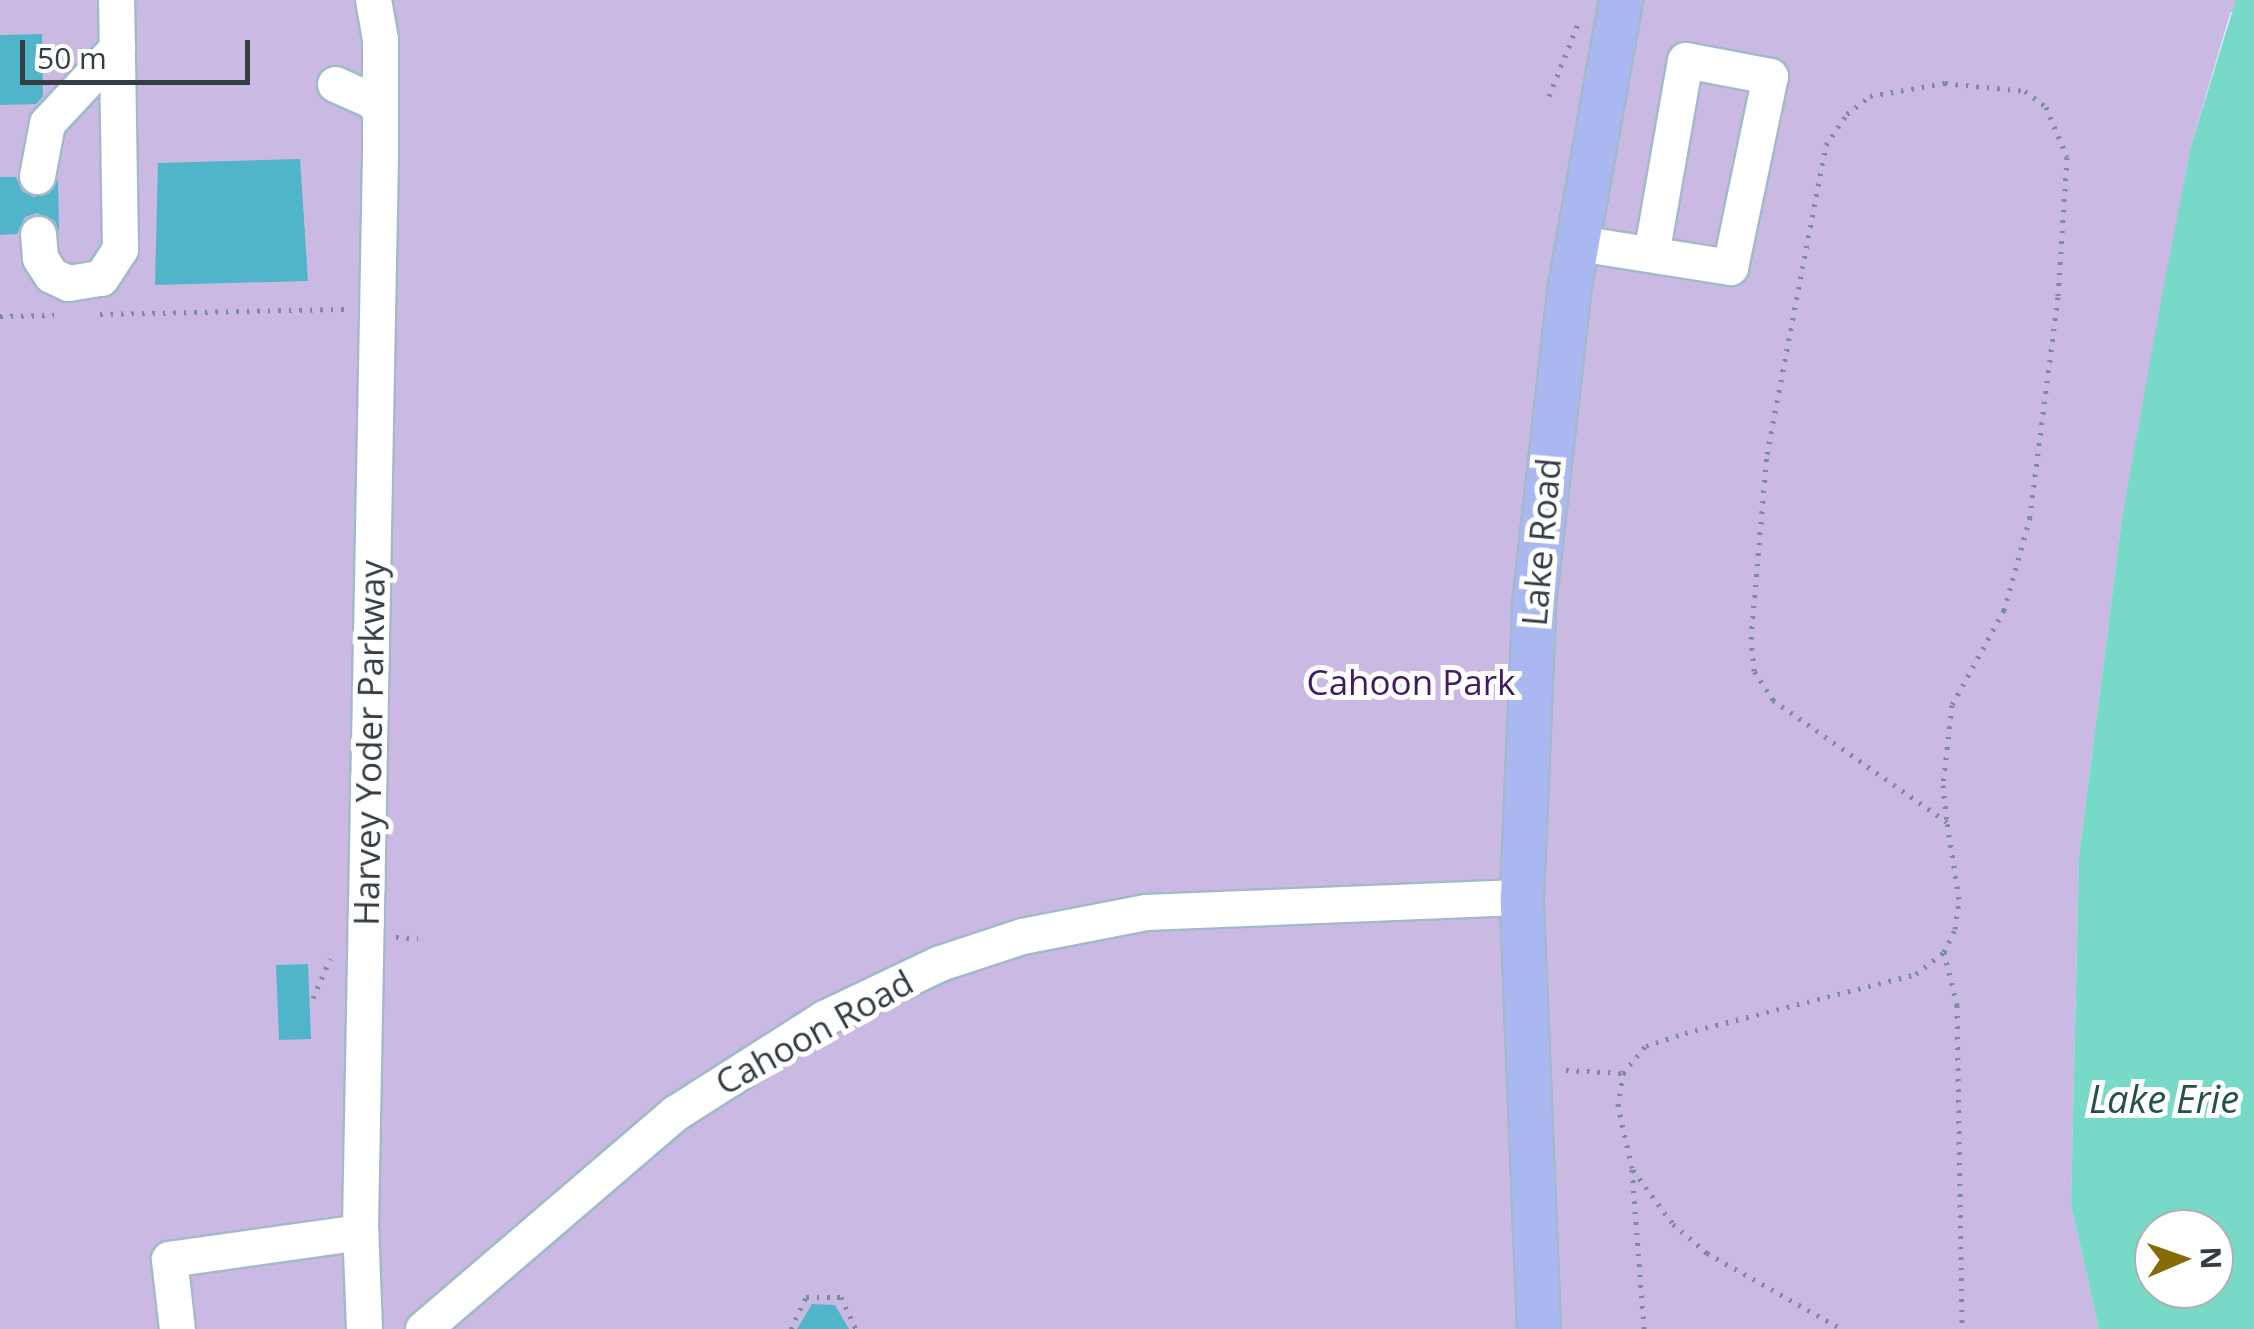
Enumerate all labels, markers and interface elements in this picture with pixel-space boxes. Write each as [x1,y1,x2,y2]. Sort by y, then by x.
scale bar [25,20,255,82]
text: 50 m [37,37,107,78]
street label: Lake Road [1513,456,1569,628]
street label: Harvey Yoder Parkway [345,560,393,926]
park label: Cahoon Park [1307,661,1515,703]
street label: Cahoon Road [708,961,920,1103]
water label: Lake Erie [2089,1076,2239,1122]
north arrow [2134,1209,2234,1309]
text: N [2193,1246,2231,1270]

